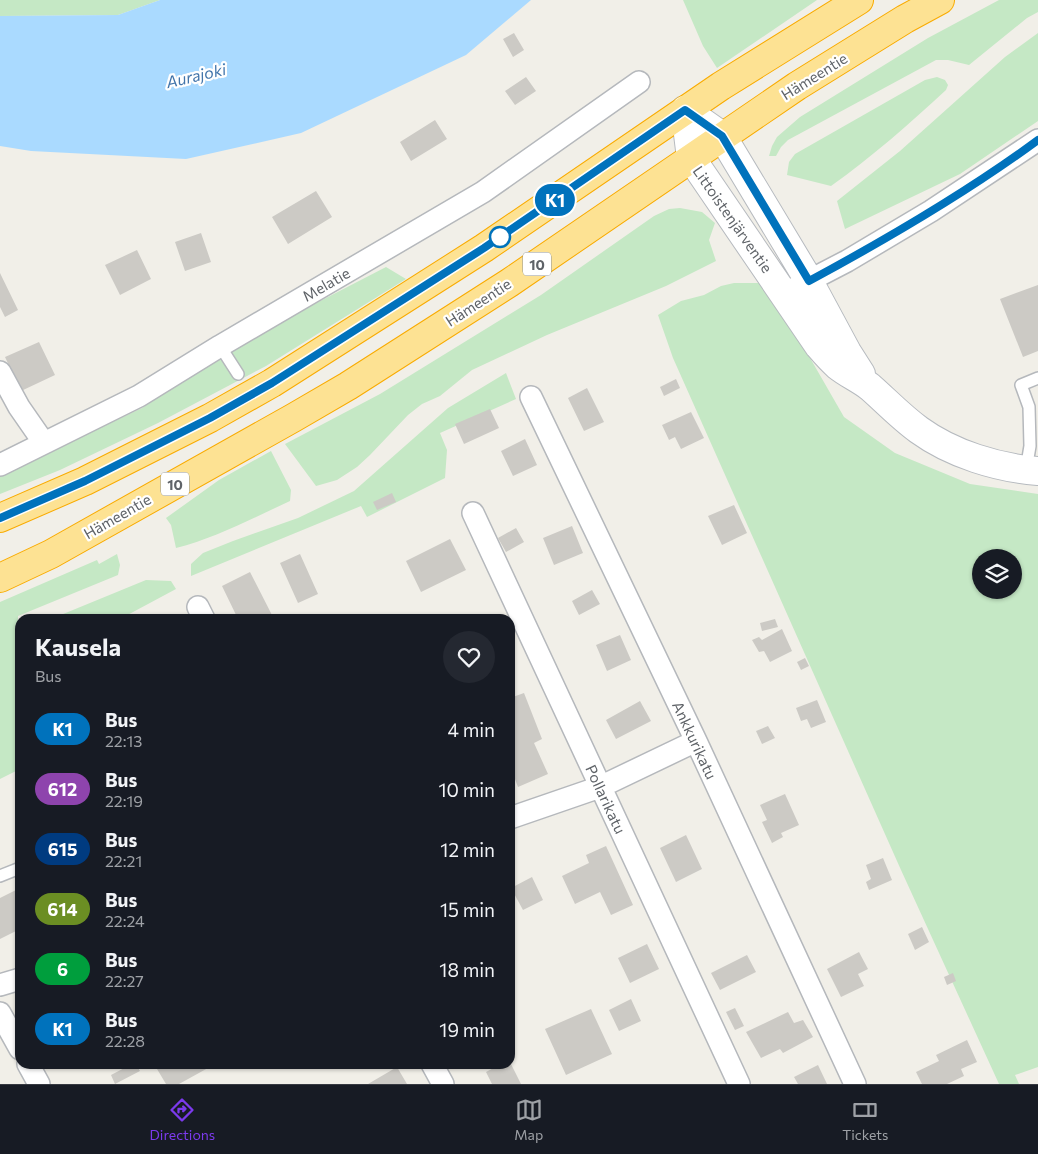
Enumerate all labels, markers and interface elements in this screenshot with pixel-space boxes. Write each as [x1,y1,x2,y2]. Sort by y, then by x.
street label: Hämeentie [778,49,850,103]
water label: Aurajoki [163,59,229,91]
street label: Littoistenjärventie [689,162,777,276]
line badge: K1 [532,184,578,216]
text: K1 [545,189,565,211]
unlabelled marker [489,226,511,248]
road number: 10 [523,252,551,276]
street label: Melatie [299,263,353,305]
street label: Hämeentie [442,274,514,330]
road number: 10 [161,472,189,496]
street label: Hämeentie [80,490,154,542]
map controls [972,549,1022,599]
button: layers [972,549,1022,599]
button: heart [443,631,495,683]
text: Kausela [35,632,121,661]
text: Bus [35,666,62,685]
street label: Ankkurikatu [669,698,721,782]
text: Bus [105,708,137,731]
text: K1 [52,718,73,740]
text: 4 min [448,718,495,741]
text: 22:13 [105,731,143,750]
street label: Pollarikatu [582,762,630,836]
text: Bus [105,768,137,791]
text: 612 [48,778,77,800]
text: 10 min [438,778,495,801]
text: 22:19 [105,791,143,810]
text: Bus [105,828,137,851]
text: 615 [48,838,77,860]
text: 12 min [440,838,495,861]
text: 22:21 [105,851,142,870]
text: Bus [105,888,137,911]
text: 614 [47,898,78,920]
text: 15 min [440,898,495,921]
text: 22:24 [105,911,145,930]
text: Bus [105,948,137,971]
text: 6 [57,958,68,980]
text: 18 min [439,958,495,981]
text: 22:27 [105,971,144,990]
text: Bus [105,1008,137,1031]
text: K1 [52,1018,73,1040]
text: 19 min [439,1018,495,1041]
text: 22:28 [105,1031,145,1050]
tab: Directions [150,1096,215,1143]
tab: Map [514,1096,543,1143]
tab: Tickets [842,1096,888,1143]

